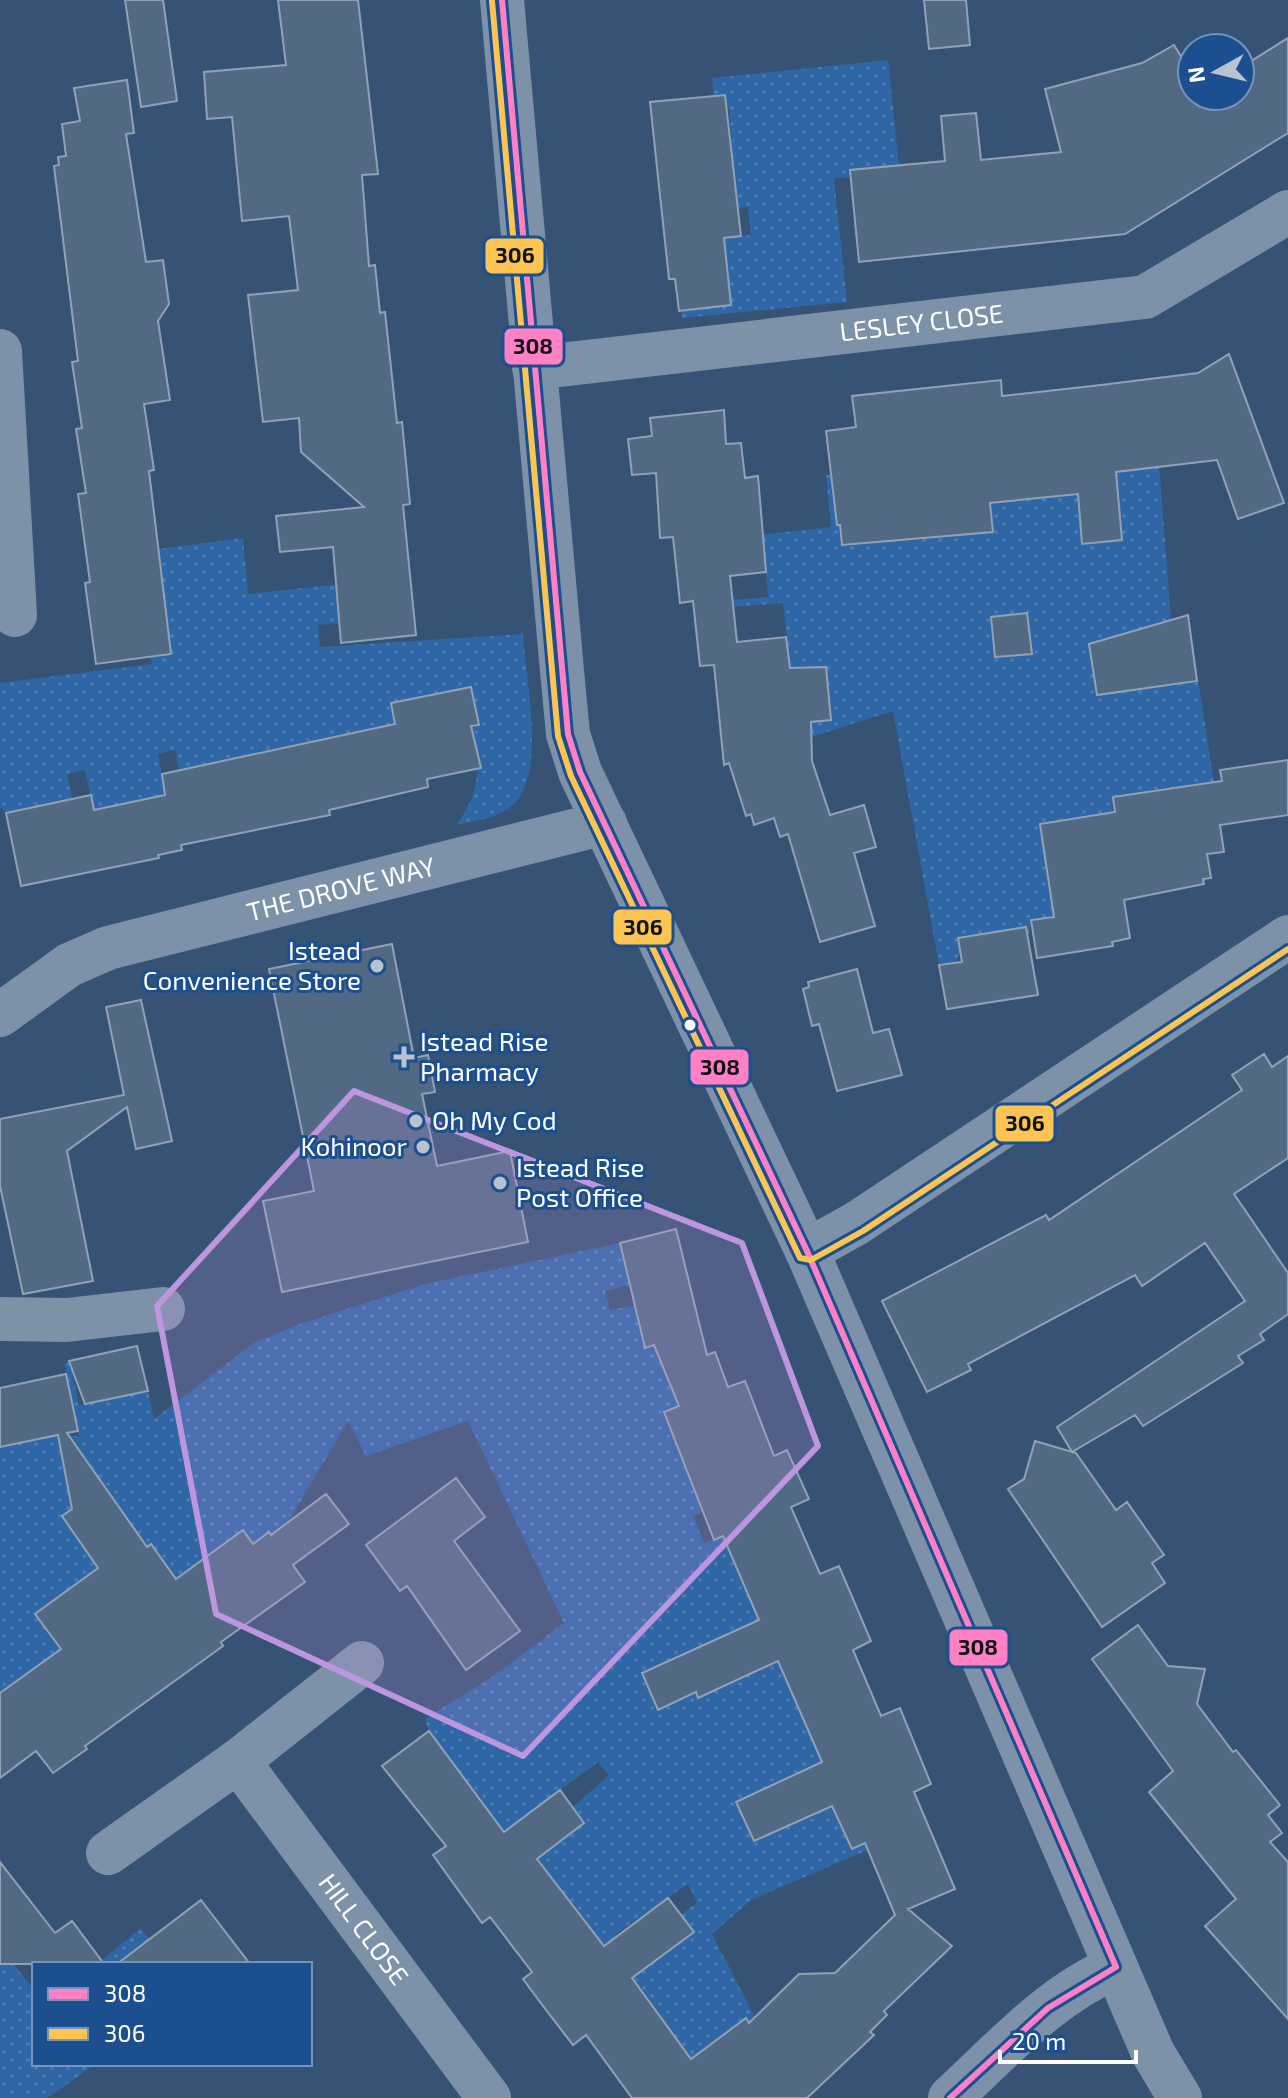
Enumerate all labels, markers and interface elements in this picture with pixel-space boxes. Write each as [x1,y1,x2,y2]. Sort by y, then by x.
north arrow [1176,32,1256,112]
text: N [1181,65,1209,85]
line badge: 306 [484,237,545,275]
text: 306 [495,241,535,267]
street label: LESLEY CLOSE [838,297,1005,346]
line badge: 308 [503,327,564,366]
text: 308 [513,332,553,358]
street label: THE DROVE WAY [243,849,438,927]
line badge: 306 [612,908,673,946]
text: 306 [623,913,663,939]
place label: Istead Convenience Store [143,934,361,995]
marker: Istead Convenience Store [368,957,386,975]
unlabelled marker [682,1017,698,1033]
place label: Istead Rise Pharmacy [420,1025,549,1086]
marker: Istead Rise Pharmacy [395,1048,413,1066]
line badge: 308 [689,1048,750,1086]
text: 308 [700,1053,740,1079]
place label: Oh My Cod [432,1104,557,1135]
line badge: 306 [994,1104,1055,1143]
text: 306 [1005,1109,1045,1135]
marker: Oh My Cod [407,1112,425,1130]
place label: Kohinoor [301,1130,407,1161]
marker: Kohinoor [414,1138,432,1156]
place label: Istead Rise Post Office [516,1151,645,1212]
marker: Istead Rise Post Office [491,1174,509,1192]
line badge: 308 [948,1628,1009,1667]
text: 308 [958,1633,998,1659]
street label: HILL CLOSE [313,1867,416,1990]
legend [32,1962,312,2066]
text: 308 [104,1978,146,2007]
scale bar [1000,2014,1136,2064]
text: 306 [104,2018,146,2047]
text: 20 m [1012,2026,1066,2055]

